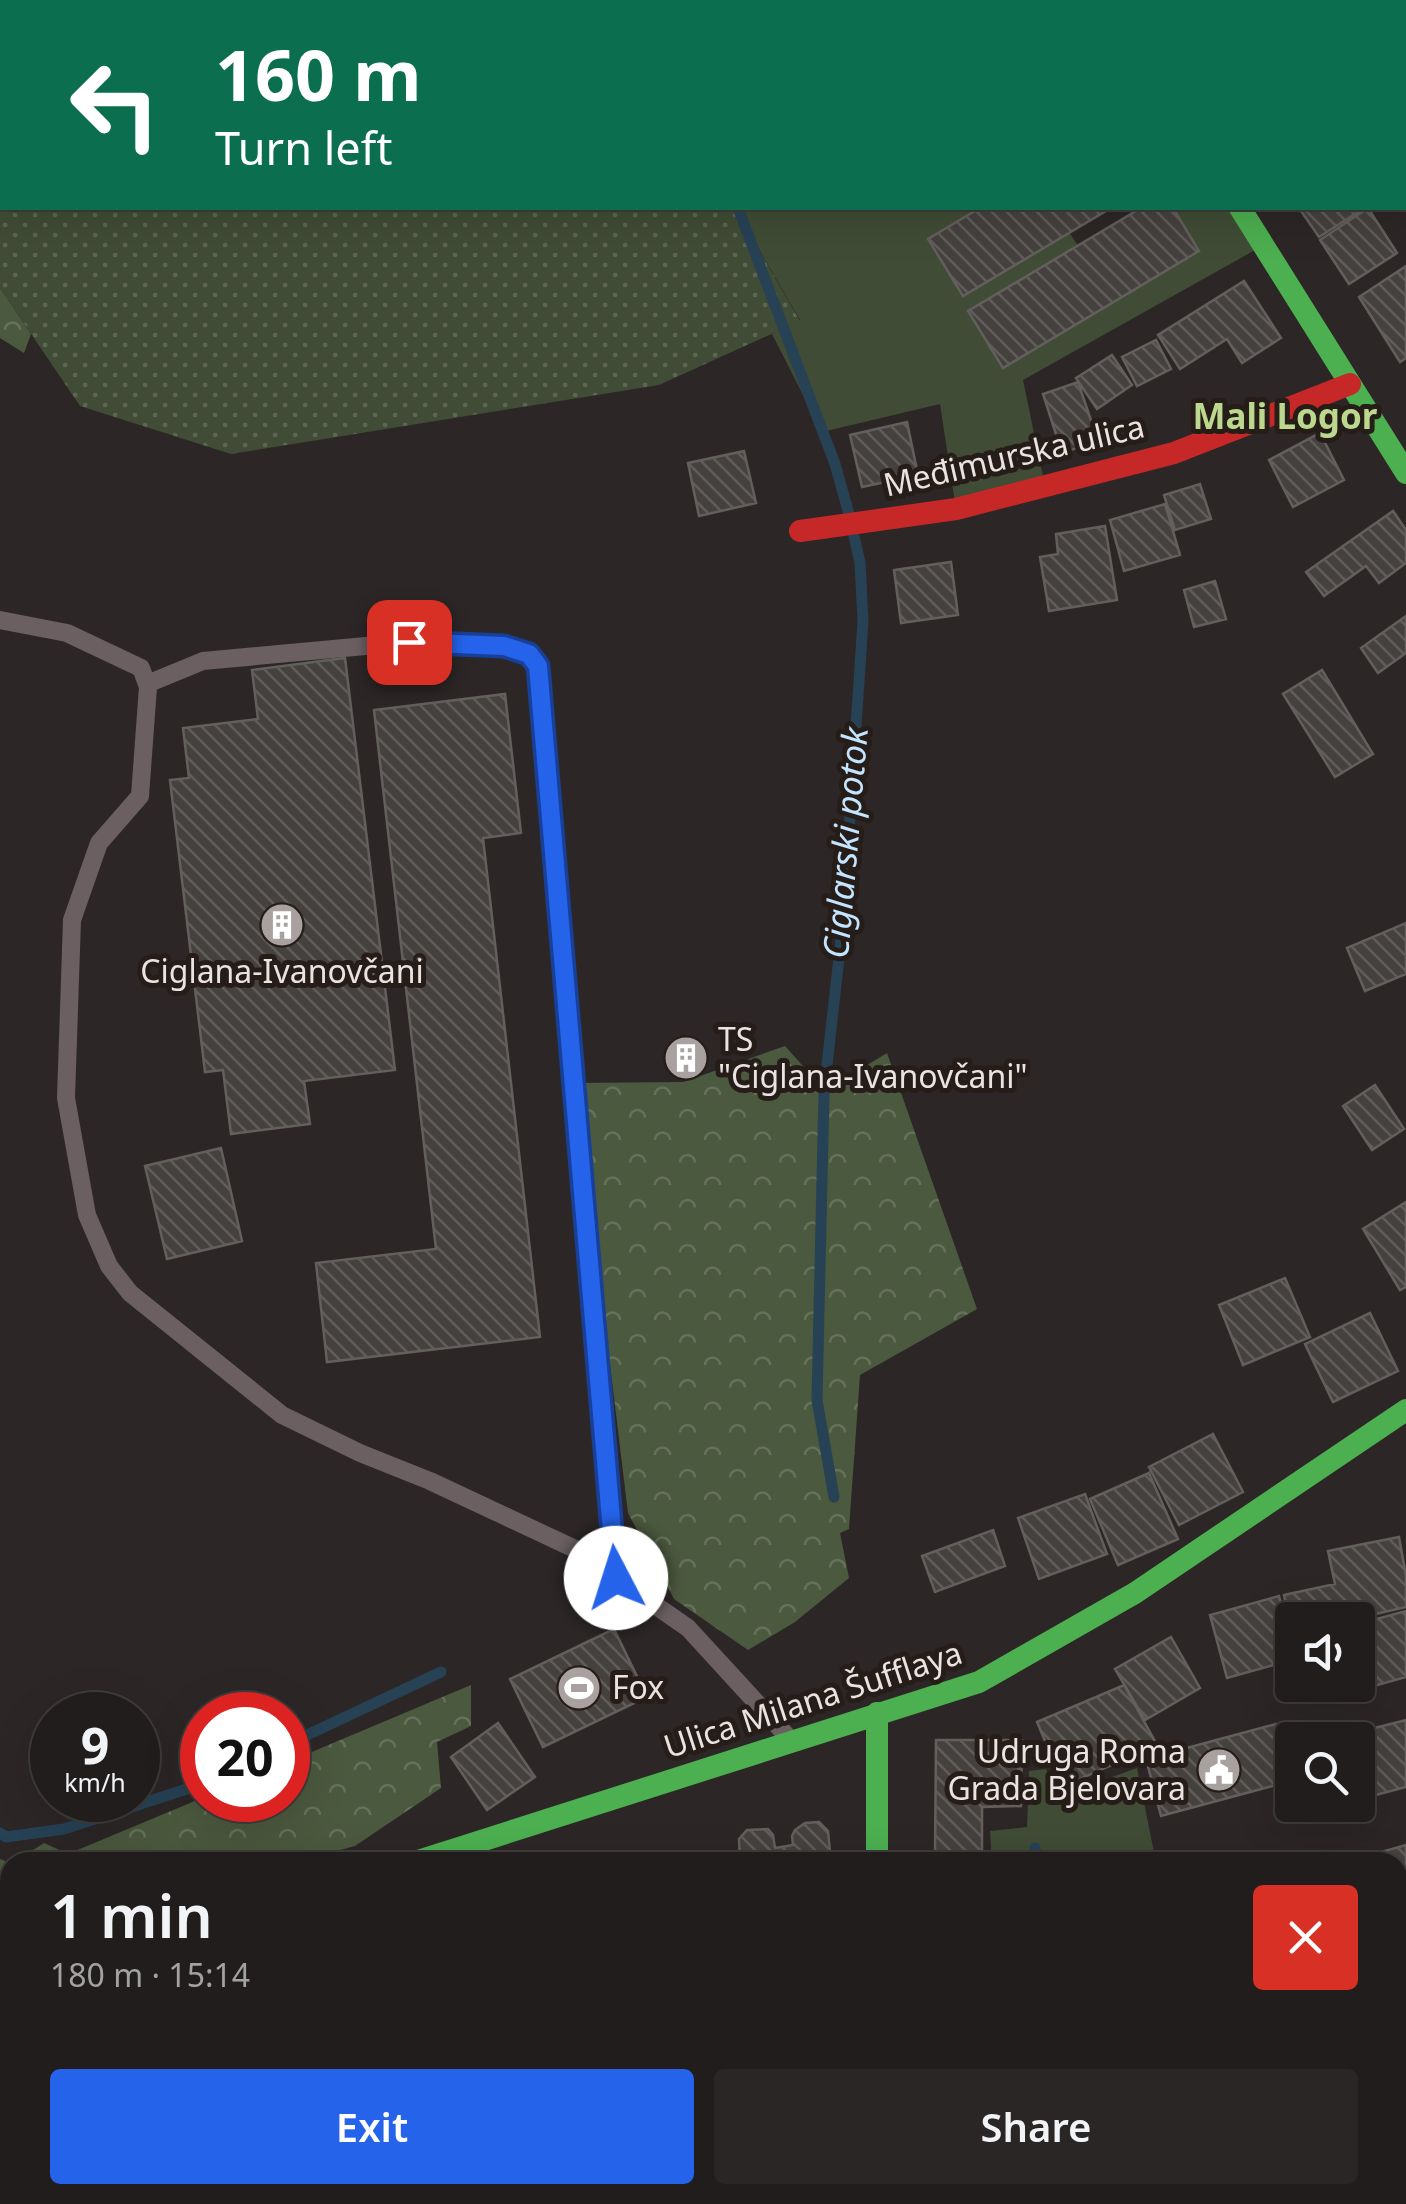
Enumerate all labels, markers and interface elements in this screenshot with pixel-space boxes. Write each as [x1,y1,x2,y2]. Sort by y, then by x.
text: 160 m [215,26,422,122]
icon: left [50,40,180,170]
text: Turn left [215,117,392,178]
district label: Mali Logor [1192,392,1378,439]
street label: Međimurska ulica [879,404,1148,505]
pin [367,600,452,685]
icon: arrive [382,615,437,670]
water label: Ciglarski potok [811,724,878,960]
building icon: Ciglana-Ivanovčani [259,902,305,948]
place label: Ciglana-Ivanovčani [140,949,424,992]
place label: TS "Ciglana-Ivanovčani" [718,1017,1028,1097]
building icon: TS "Ciglana-Ivanovčani" [663,1035,709,1081]
position arrow [564,1526,668,1630]
map controls [1275,1602,1375,1822]
button: sound [1275,1602,1375,1702]
street label: Ulica Milana Šufflaya [658,1630,967,1767]
sports icon: Fox [556,1665,602,1711]
place label: Fox [612,1665,664,1708]
speed limit sign: 20 [180,1692,310,1822]
text: 9 [81,1711,109,1779]
button: search [1275,1722,1375,1822]
place label: Udruga Roma Grada Bjelovara [947,1729,1186,1809]
public building icon: Udruga Roma Grada Bjelovara [1196,1747,1242,1793]
text: km/h [64,1765,126,1799]
text: 1 min [50,1874,213,1956]
button: close [1253,1885,1358,1990]
text: 180 m · 15:14 [50,1953,250,1996]
button: Exit [50,2069,694,2184]
button: Share [714,2069,1358,2184]

